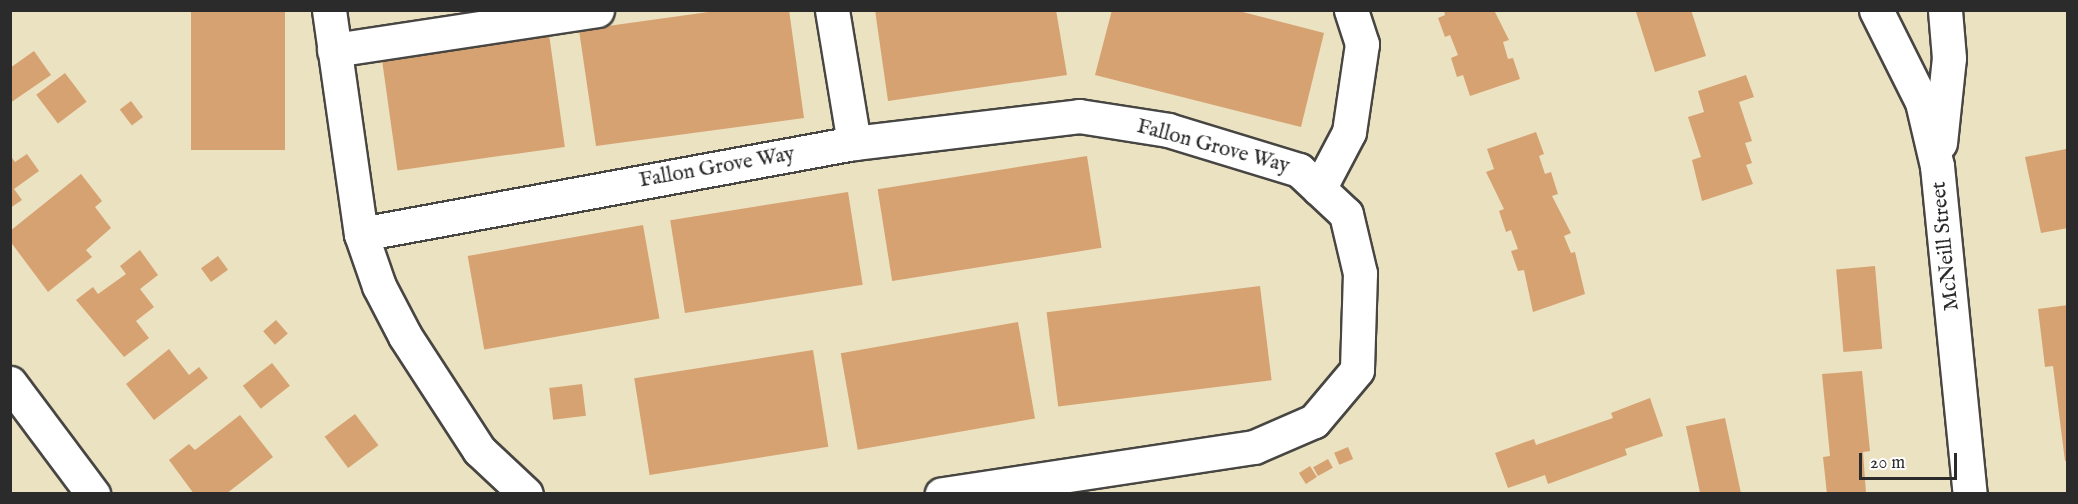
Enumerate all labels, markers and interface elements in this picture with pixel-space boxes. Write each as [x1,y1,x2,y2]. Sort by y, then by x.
street label: Fallon Grove Way [1134,114,1292,180]
street label: Fallon Grove Way [637,142,797,194]
street label: McNeill Street [1927,180,1965,312]
scale bar [1862,441,1960,479]
text: 20 m [1870,452,1905,475]

